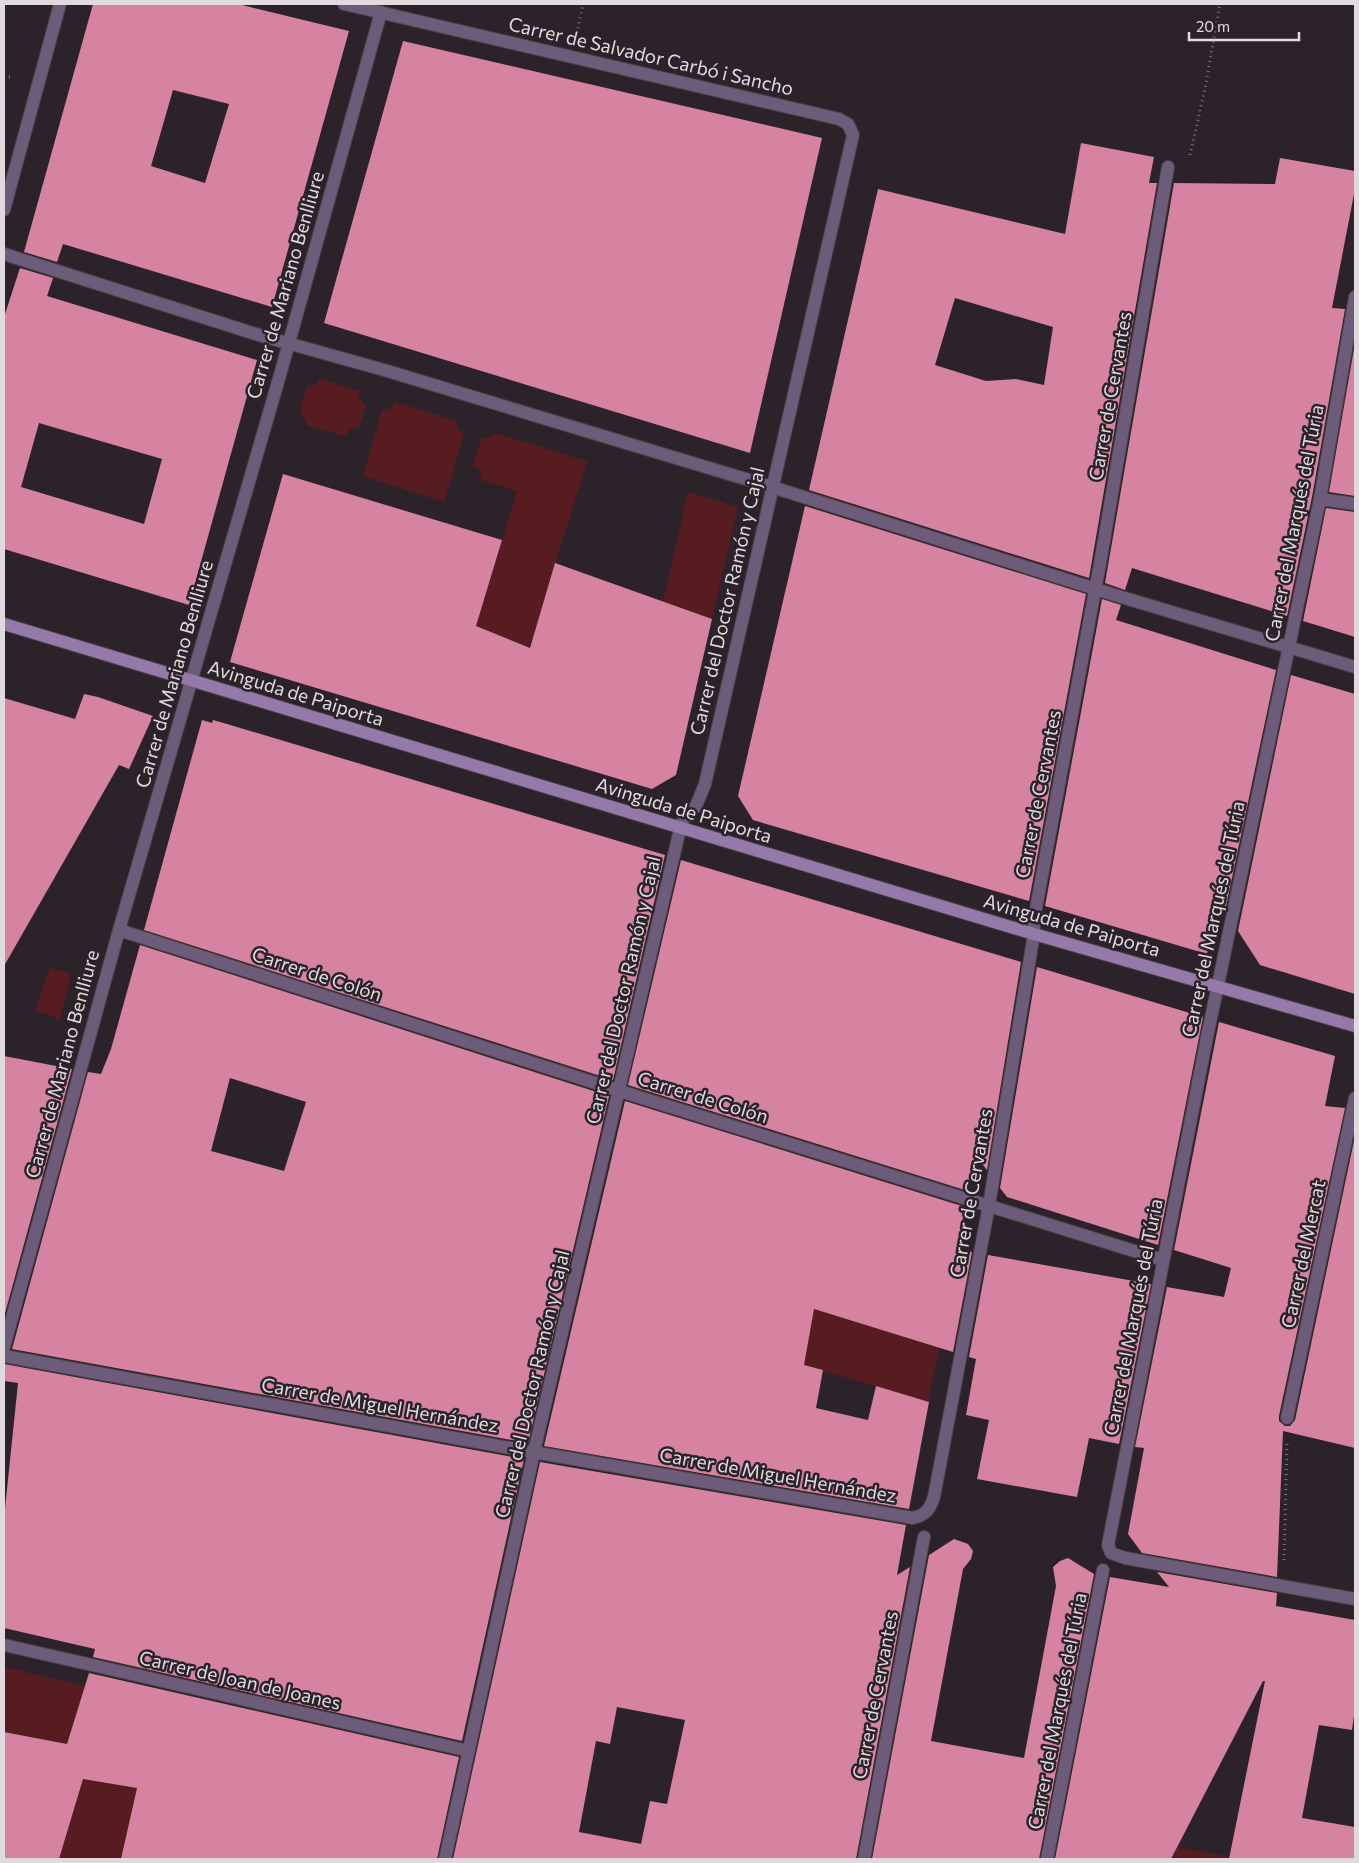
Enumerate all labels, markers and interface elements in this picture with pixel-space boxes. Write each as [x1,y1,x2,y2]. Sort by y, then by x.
scale bar [1189,10,1299,42]
street label: Carrer de Salvador Carbó i Sancho [506,12,796,100]
text: 20 m [1196,17,1230,35]
street label: Carrer de Mariano Benlliure [241,168,328,401]
street label: Carrer de Cervantes [1083,310,1136,482]
street label: Carrer del Marqués del Túria [1259,403,1328,643]
street label: Carrer del Doctor Ramón y Cajal [684,465,769,737]
street label: Carrer de Mariano Benlliure [130,557,217,790]
street label: Avinguda de Paiporta [205,655,387,730]
street label: Carrer de Cervantes [1010,708,1065,880]
street label: Avinguda de Paiporta [593,772,775,847]
street label: Carrer del Marqués del Túria [1176,799,1249,1039]
street label: Carrer del Doctor Ramón y Cajal [580,854,665,1126]
street label: Avinguda de Paiporta [981,888,1163,961]
street label: Carrer de Colón [249,942,385,1005]
street label: Carrer de Mariano Benlliure [20,947,103,1181]
street label: Carrer de Colón [635,1066,771,1127]
street label: Carrer de Cervantes [944,1107,997,1279]
street label: Carrer del Mercat [1276,1177,1330,1330]
street label: Carrer del Marqués del Túria [1098,1197,1167,1437]
street label: Carrer del Doctor Ramón y Cajal [489,1248,574,1520]
street label: Carrer de Miguel Hernández [260,1372,500,1437]
street label: Carrer de Miguel Hernández [658,1442,898,1507]
street label: Carrer del Marqués del Túria [1022,1591,1091,1831]
street label: Carrer de Cervantes [847,1609,902,1781]
street label: Carrer de Joan de Joanes [137,1645,343,1714]

